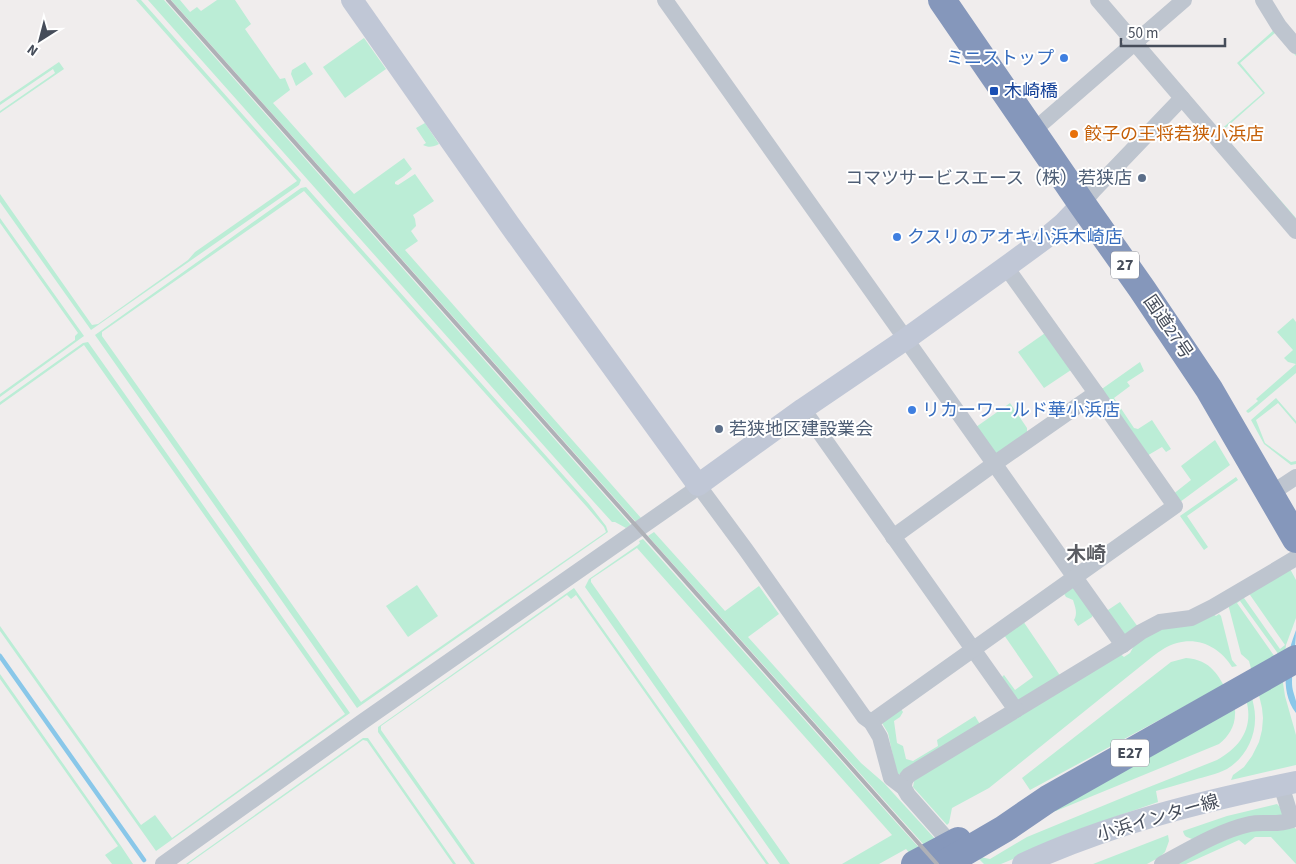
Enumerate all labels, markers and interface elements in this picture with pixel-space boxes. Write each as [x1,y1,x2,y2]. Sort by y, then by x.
north arrow [15,15,65,65]
scale bar [1121,15,1225,47]
text: 50 m [1128,23,1158,44]
text: N [23,39,43,61]
place label: ミニストップ [946,46,1054,71]
marker: ミニストップ [1058,52,1070,64]
place label: 木崎橋 [1004,79,1058,104]
marker: 木崎橋 [988,85,1000,97]
place label: 餃子の王将若狭小浜店 [1084,122,1264,147]
marker: 餃子の王将若狭小浜店 [1068,128,1080,140]
place label: コマツサービスエース（株）若狭店 [845,166,1132,191]
marker: コマツサービスエース（株）若狭店 [1136,172,1148,184]
place label: クスリのアオキ小浜木崎店 [907,225,1122,250]
marker: クスリのアオキ小浜木崎店 [891,231,903,243]
road number: 27 [1111,252,1139,278]
street label: 国道27号 [1138,290,1198,364]
place label: リカーワールド華小浜店 [922,398,1120,423]
marker: リカーワールド華小浜店 [906,404,918,416]
place label: 若狭地区建設業会 [729,417,873,442]
marker: 若狭地区建設業会 [713,423,725,435]
district label: 木崎 [1066,541,1106,569]
road number: E27 [1111,740,1149,766]
street label: 小浜インター線 [1094,789,1222,847]

